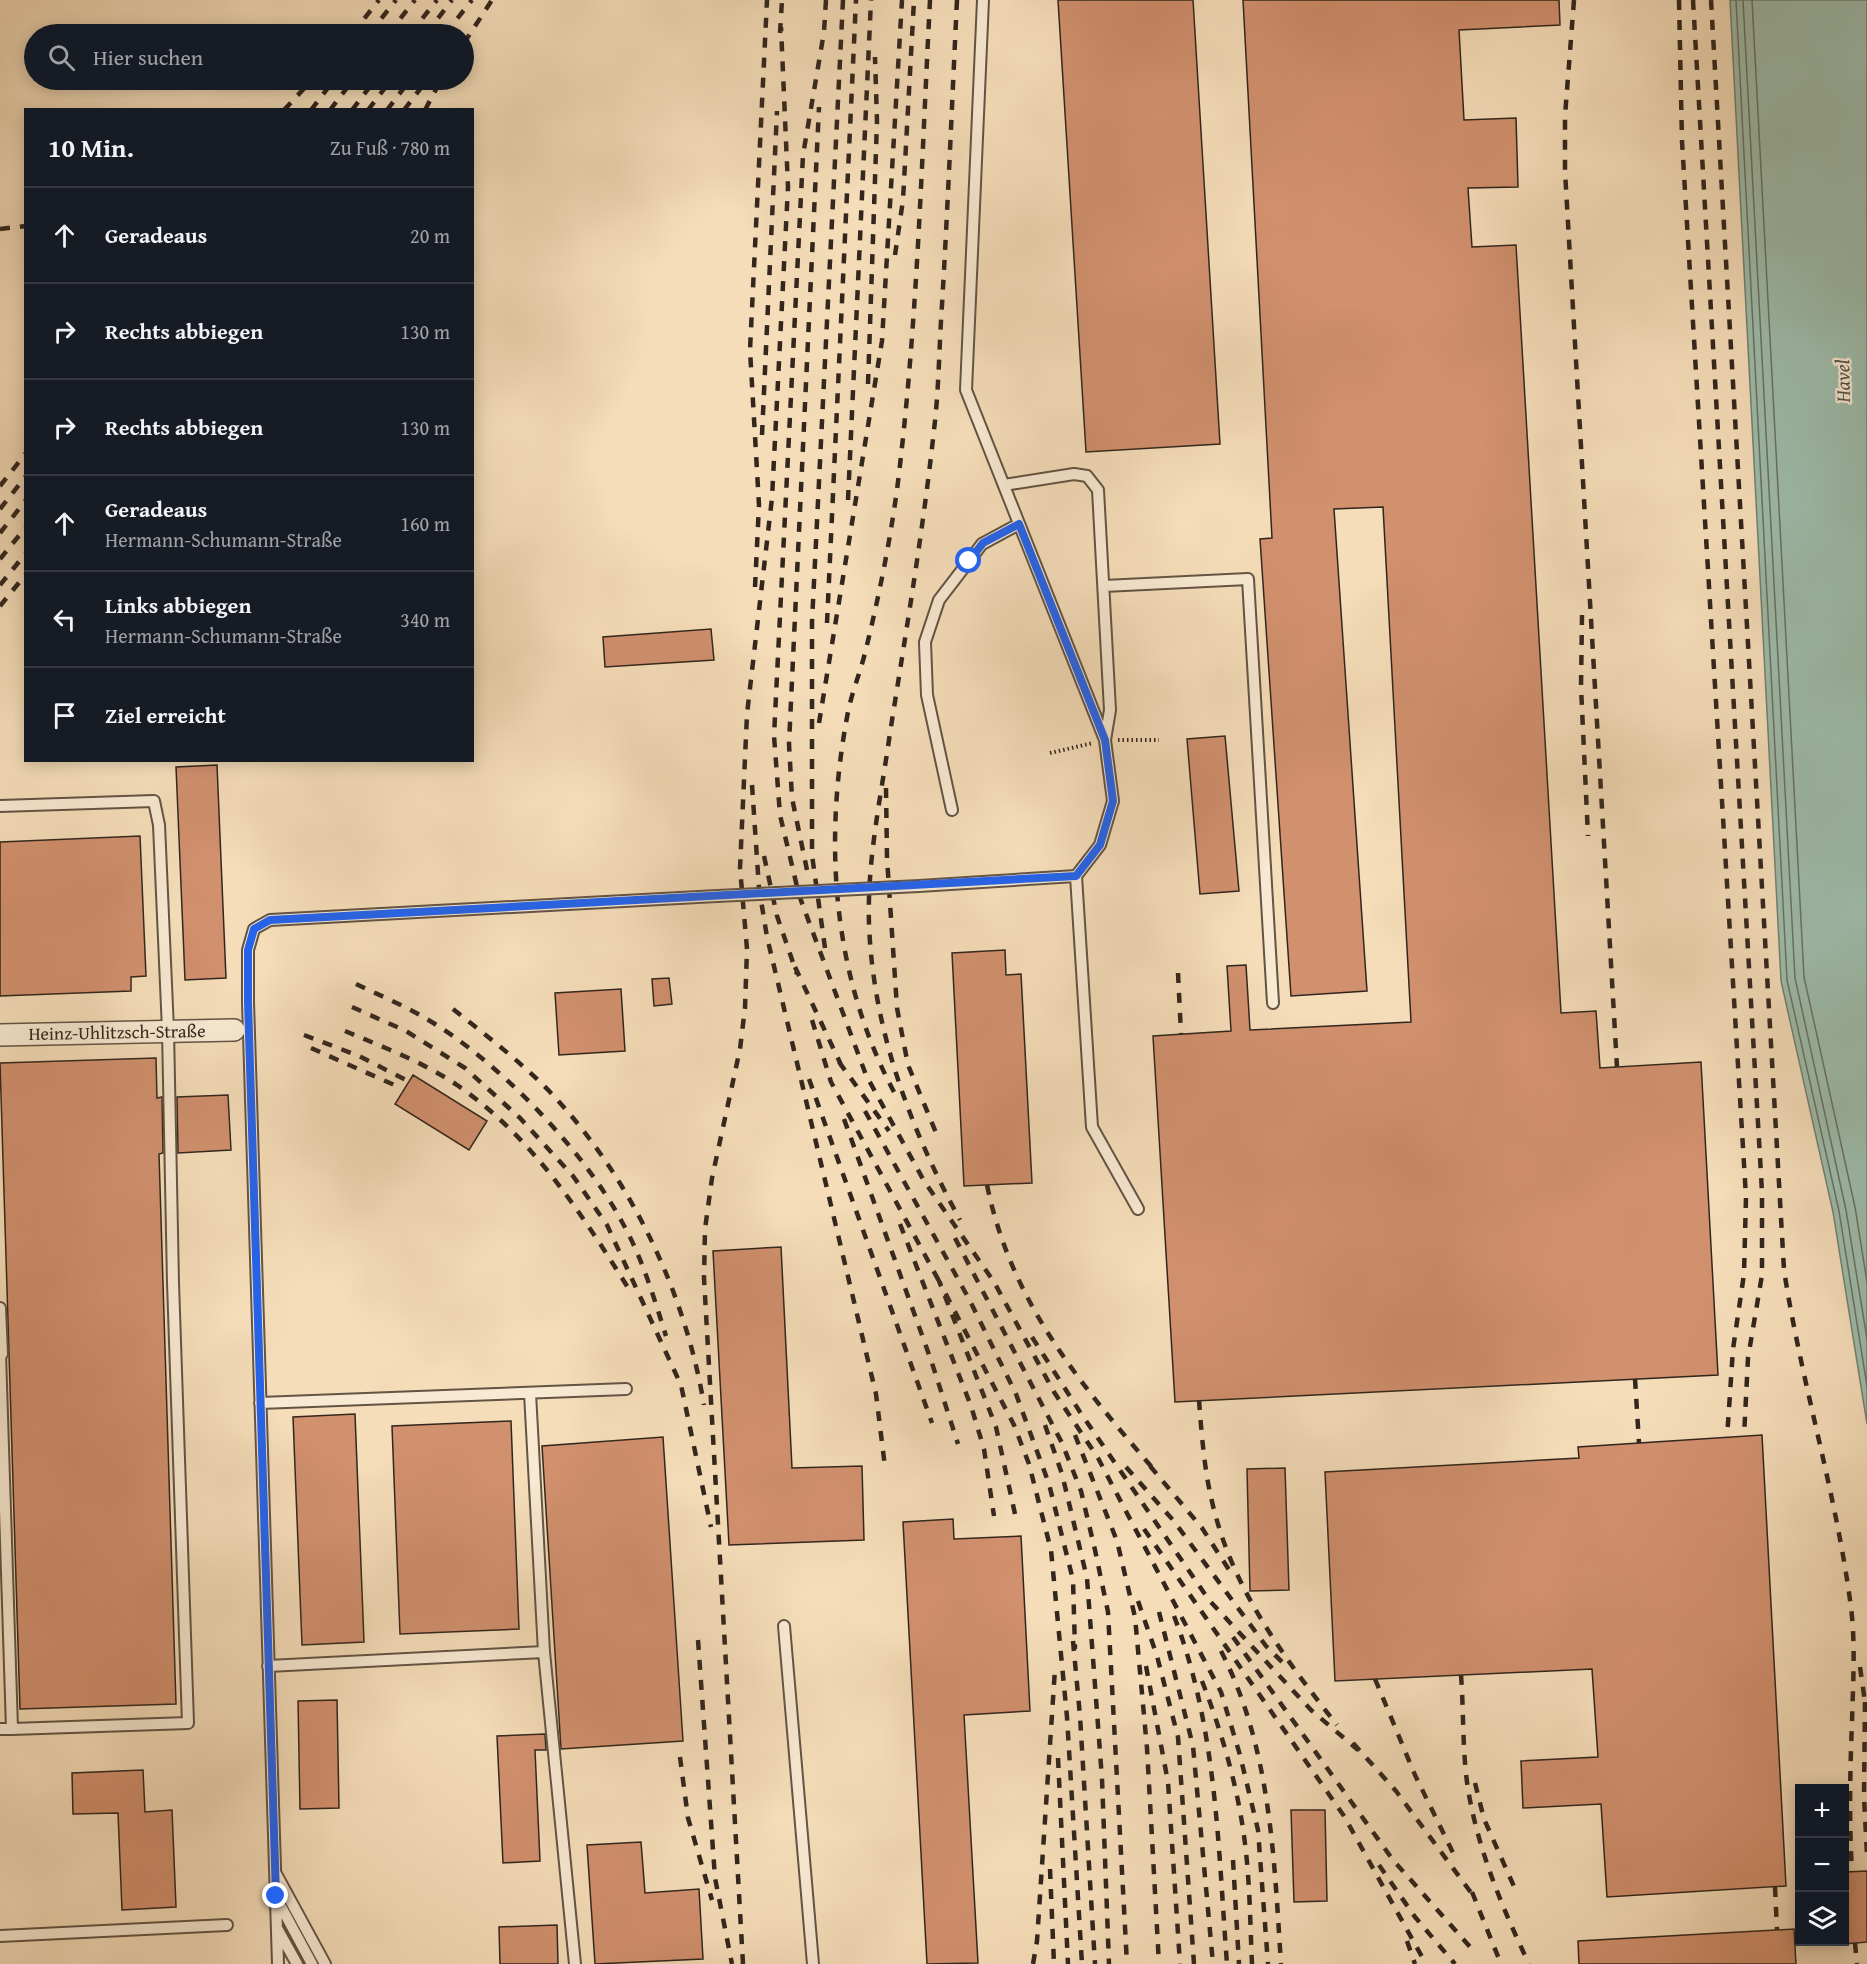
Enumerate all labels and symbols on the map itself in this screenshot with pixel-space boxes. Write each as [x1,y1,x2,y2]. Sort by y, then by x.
water label: Havel [1827,359,1857,404]
route start [955,547,981,573]
street label: Heinz-Uhlitzsch-Straße [28,1017,206,1047]
route end [262,1882,288,1908]

